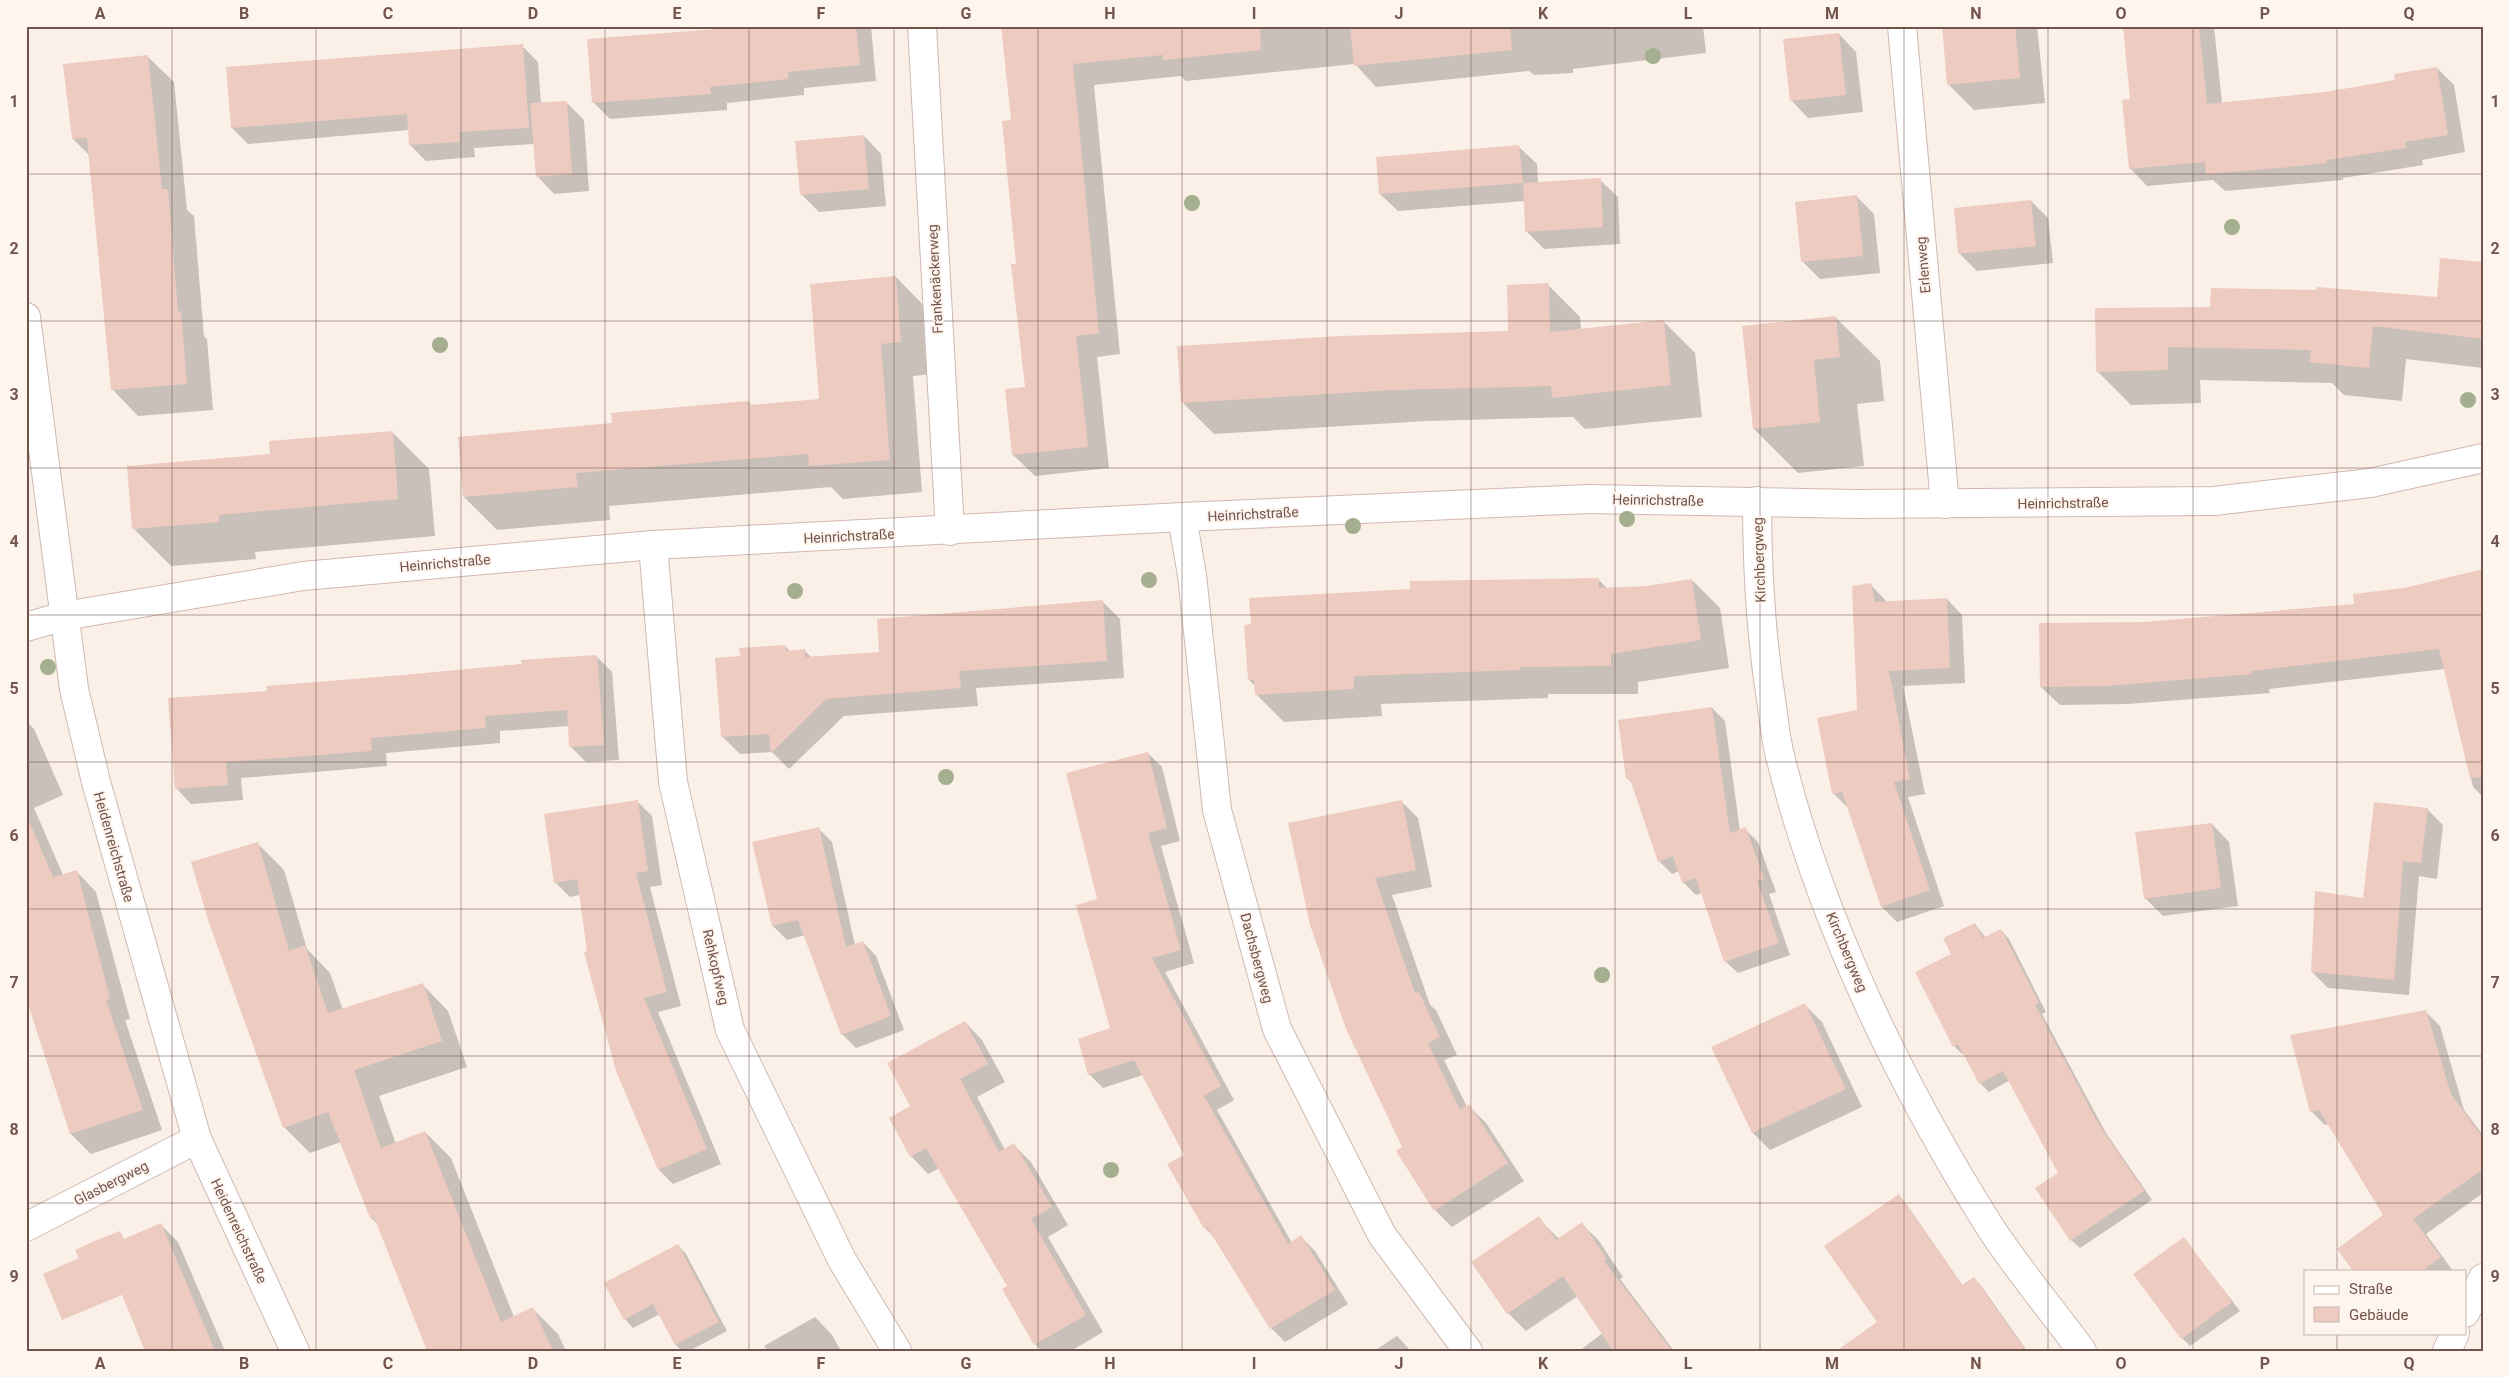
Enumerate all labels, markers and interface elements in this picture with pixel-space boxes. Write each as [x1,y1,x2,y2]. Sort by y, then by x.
text: A [95,4,106,23]
text: B [239,4,249,23]
text: C [383,4,393,23]
text: D [528,4,538,23]
text: E [673,4,682,23]
text: F [817,4,826,23]
text: G [961,4,972,23]
text: H [1104,4,1116,23]
text: I [1252,4,1256,23]
text: J [1395,4,1403,23]
text: K [1538,4,1549,23]
text: L [1684,4,1693,23]
text: M [1825,4,1839,23]
text: N [1970,4,1982,23]
text: O [2115,4,2127,23]
text: P [2260,4,2270,23]
text: Q [2403,4,2415,23]
text: 1 [9,92,19,111]
text: 1 [2490,92,2500,111]
street label: Frankenäckerweg [924,224,946,334]
street label: Erlenweg [1913,236,1933,294]
text: 2 [9,239,19,258]
text: 2 [2490,239,2500,258]
text: 3 [9,385,19,404]
text: 3 [2490,385,2500,404]
street label: Heinrichstraße [1612,491,1704,509]
street label: Heinrichstraße [2017,494,2109,512]
street label: Heinrichstraße [1207,504,1299,524]
street label: Kirchbergweg [1750,517,1768,603]
street label: Heinrichstraße [803,526,895,546]
text: 4 [9,532,19,551]
text: 4 [2490,532,2500,551]
street label: Heinrichstraße [399,551,491,575]
text: 5 [9,679,19,698]
text: 5 [2490,679,2500,698]
street label: Heidenreichstraße [91,790,137,904]
text: 6 [9,826,19,845]
text: 6 [2490,826,2500,845]
street label: Kirchbergweg [1823,910,1871,994]
street label: Dachsbergweg [1237,911,1277,1005]
street label: Rehkopfweg [700,927,732,1007]
text: 7 [9,973,19,992]
text: 7 [2490,973,2500,992]
text: 8 [9,1120,19,1139]
text: 8 [2490,1120,2500,1139]
street label: Glasbergweg [71,1157,151,1209]
street label: Heidenreichstraße [208,1176,270,1286]
text: 9 [9,1267,19,1286]
text: 9 [2490,1267,2500,1286]
legend [2304,1270,2466,1334]
text: Straße [2349,1280,2393,1298]
text: Gebäude [2349,1306,2408,1324]
text: A [95,1354,106,1373]
text: B [239,1354,249,1373]
text: C [383,1354,393,1373]
text: D [528,1354,538,1373]
text: E [673,1354,682,1373]
text: F [817,1354,826,1373]
text: G [961,1354,972,1373]
text: H [1104,1354,1116,1373]
text: I [1252,1354,1256,1373]
text: J [1395,1354,1403,1373]
text: K [1538,1354,1549,1373]
text: L [1684,1354,1693,1373]
text: M [1825,1354,1839,1373]
text: N [1970,1354,1982,1373]
text: O [2115,1354,2127,1373]
text: P [2260,1354,2270,1373]
text: Q [2403,1354,2415,1373]

